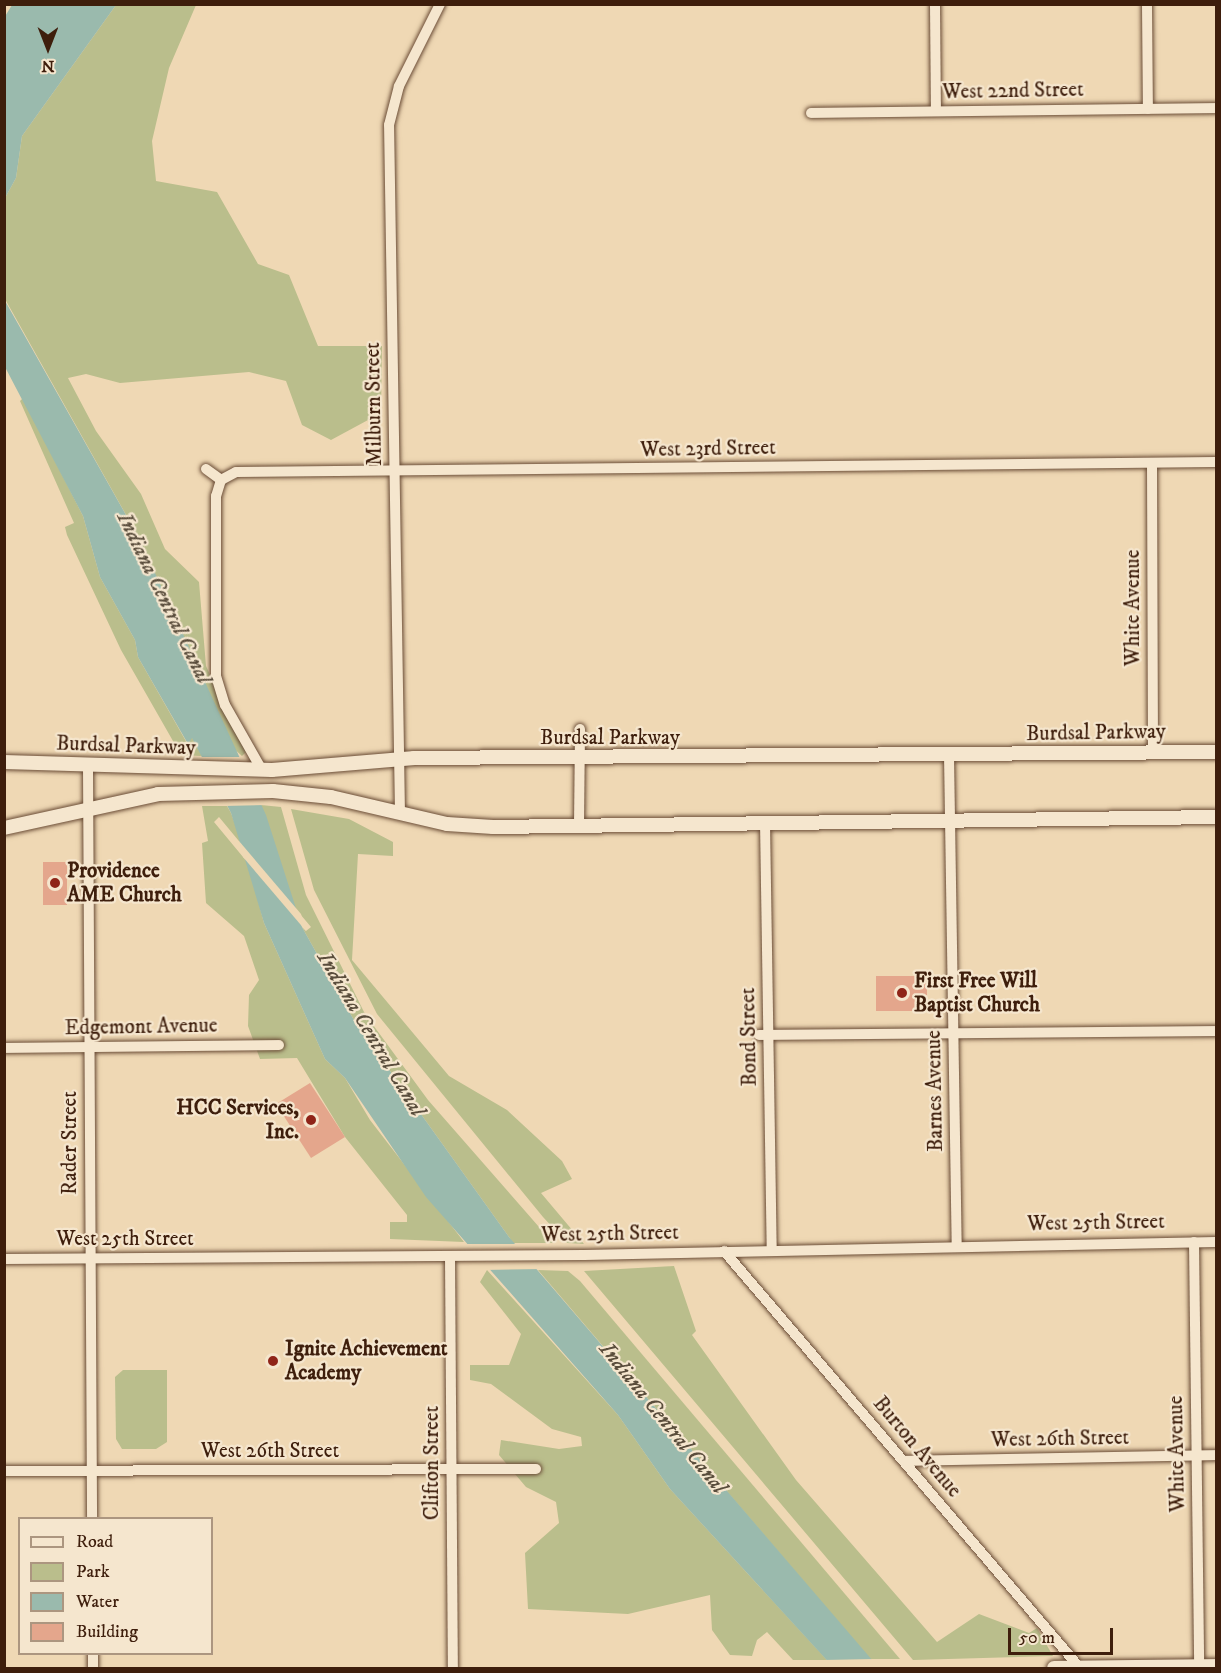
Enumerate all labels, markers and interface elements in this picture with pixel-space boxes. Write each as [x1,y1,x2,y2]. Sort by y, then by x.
north arrow [18,18,78,78]
text: N [41,56,55,76]
street label: West 22nd Street [942,77,1084,105]
street label: Milburn Street [360,342,388,466]
street label: West 23rd Street [640,435,776,463]
water label: Indiana Central Canal [111,508,217,688]
street label: White Avenue [1120,550,1146,666]
street label: Burdsal Parkway [1026,719,1166,747]
street label: Burdsal Parkway [540,725,680,751]
street label: Burdsal Parkway [56,731,196,761]
place label: Providence AME Church [67,858,182,908]
marker: Providence AME Church [48,876,62,890]
water label: Indiana Central Canal [311,947,431,1121]
place label: First Free Will Baptist Church [914,968,1040,1018]
marker: First Free Will Baptist Church [895,986,909,1000]
street label: Bond Street [736,987,762,1087]
street label: Edgemont Avenue [64,1013,218,1041]
street label: Barnes Avenue [921,1030,949,1152]
street label: Rader Street [57,1091,83,1195]
place label: HCC Services, Inc. [176,1095,299,1145]
marker: HCC Services, Inc. [304,1113,318,1127]
street label: West 25th Street [1027,1209,1165,1237]
street label: West 25th Street [541,1220,679,1248]
street label: West 25th Street [56,1226,194,1252]
place label: Ignite Achievement Academy [285,1336,448,1386]
water label: Indiana Central Canal [594,1337,732,1499]
marker: Ignite Achievement Academy [266,1354,280,1368]
street label: Burton Avenue [867,1391,967,1503]
street label: White Avenue [1163,1395,1191,1513]
street label: Clifton Street [419,1406,445,1520]
street label: West 26th Street [991,1425,1129,1453]
street label: West 26th Street [201,1438,339,1464]
legend [18,1517,213,1655]
text: Road [76,1531,113,1553]
text: Park [76,1561,110,1583]
text: Water [76,1591,119,1613]
scale bar [1011,1616,1116,1654]
text: Building [76,1621,138,1643]
text: 50 m [1019,1627,1055,1649]

